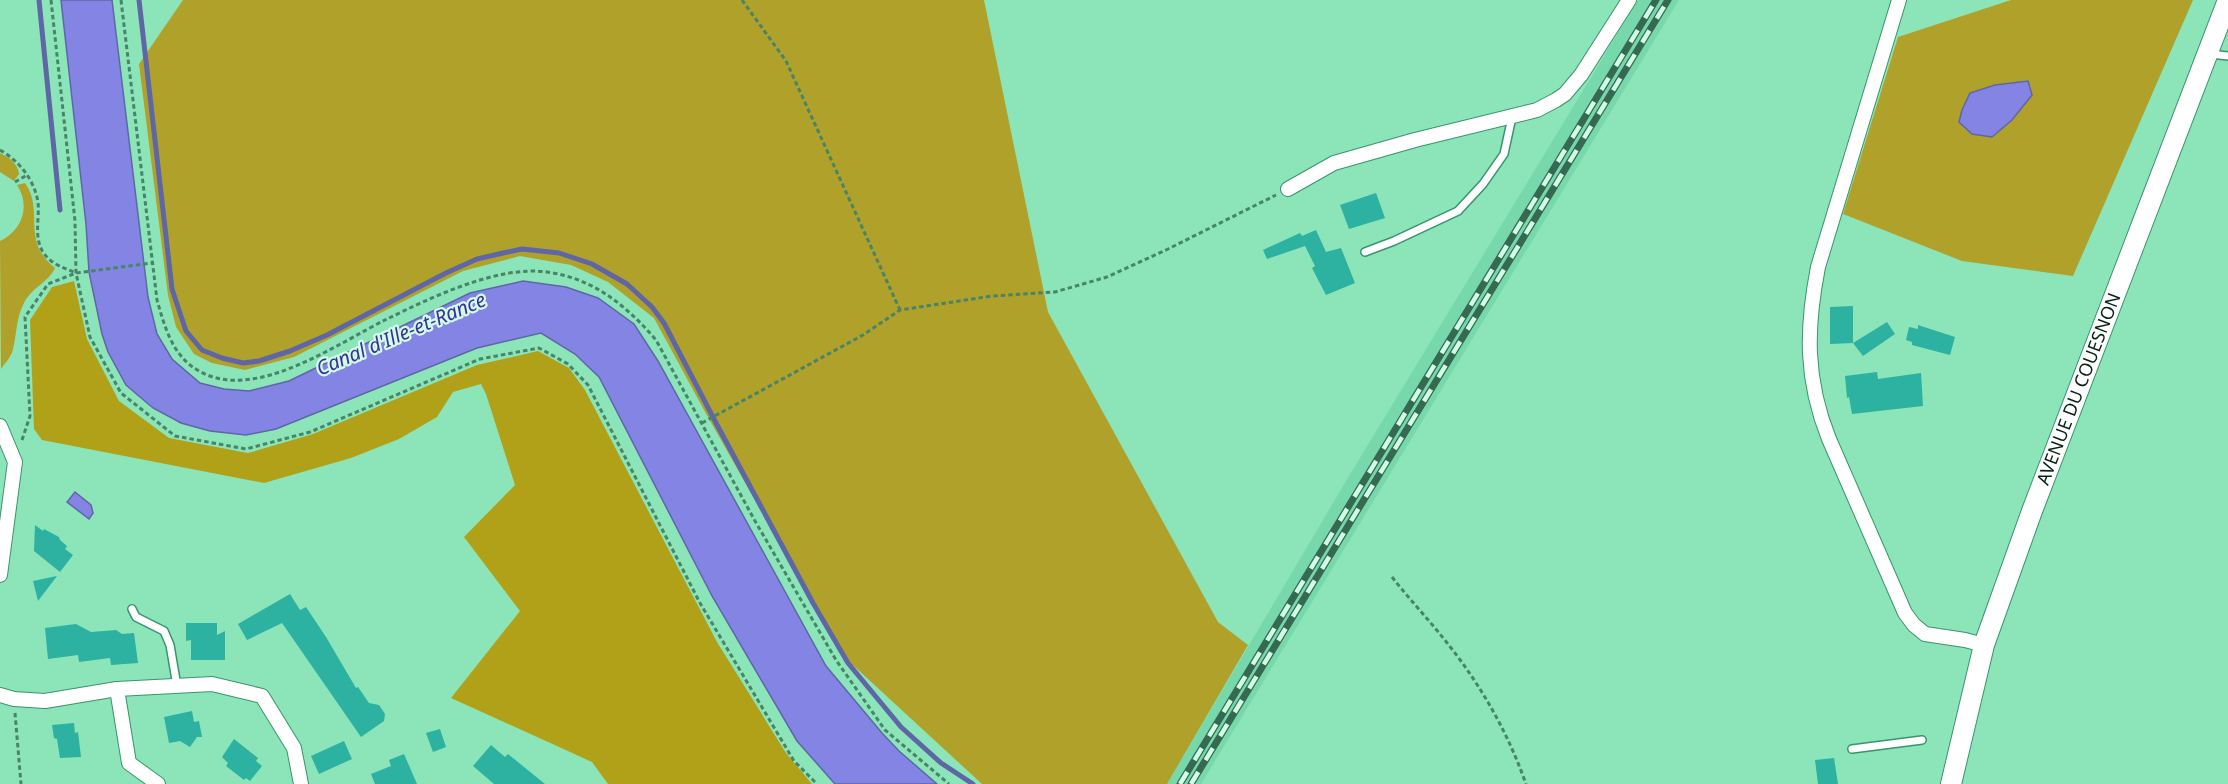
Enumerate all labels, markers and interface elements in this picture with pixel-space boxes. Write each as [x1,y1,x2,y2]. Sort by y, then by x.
water label: Canal d'Ille-et-Rance [312,286,490,381]
street label: AVENUE DU COUESNON [2030,289,2126,488]

